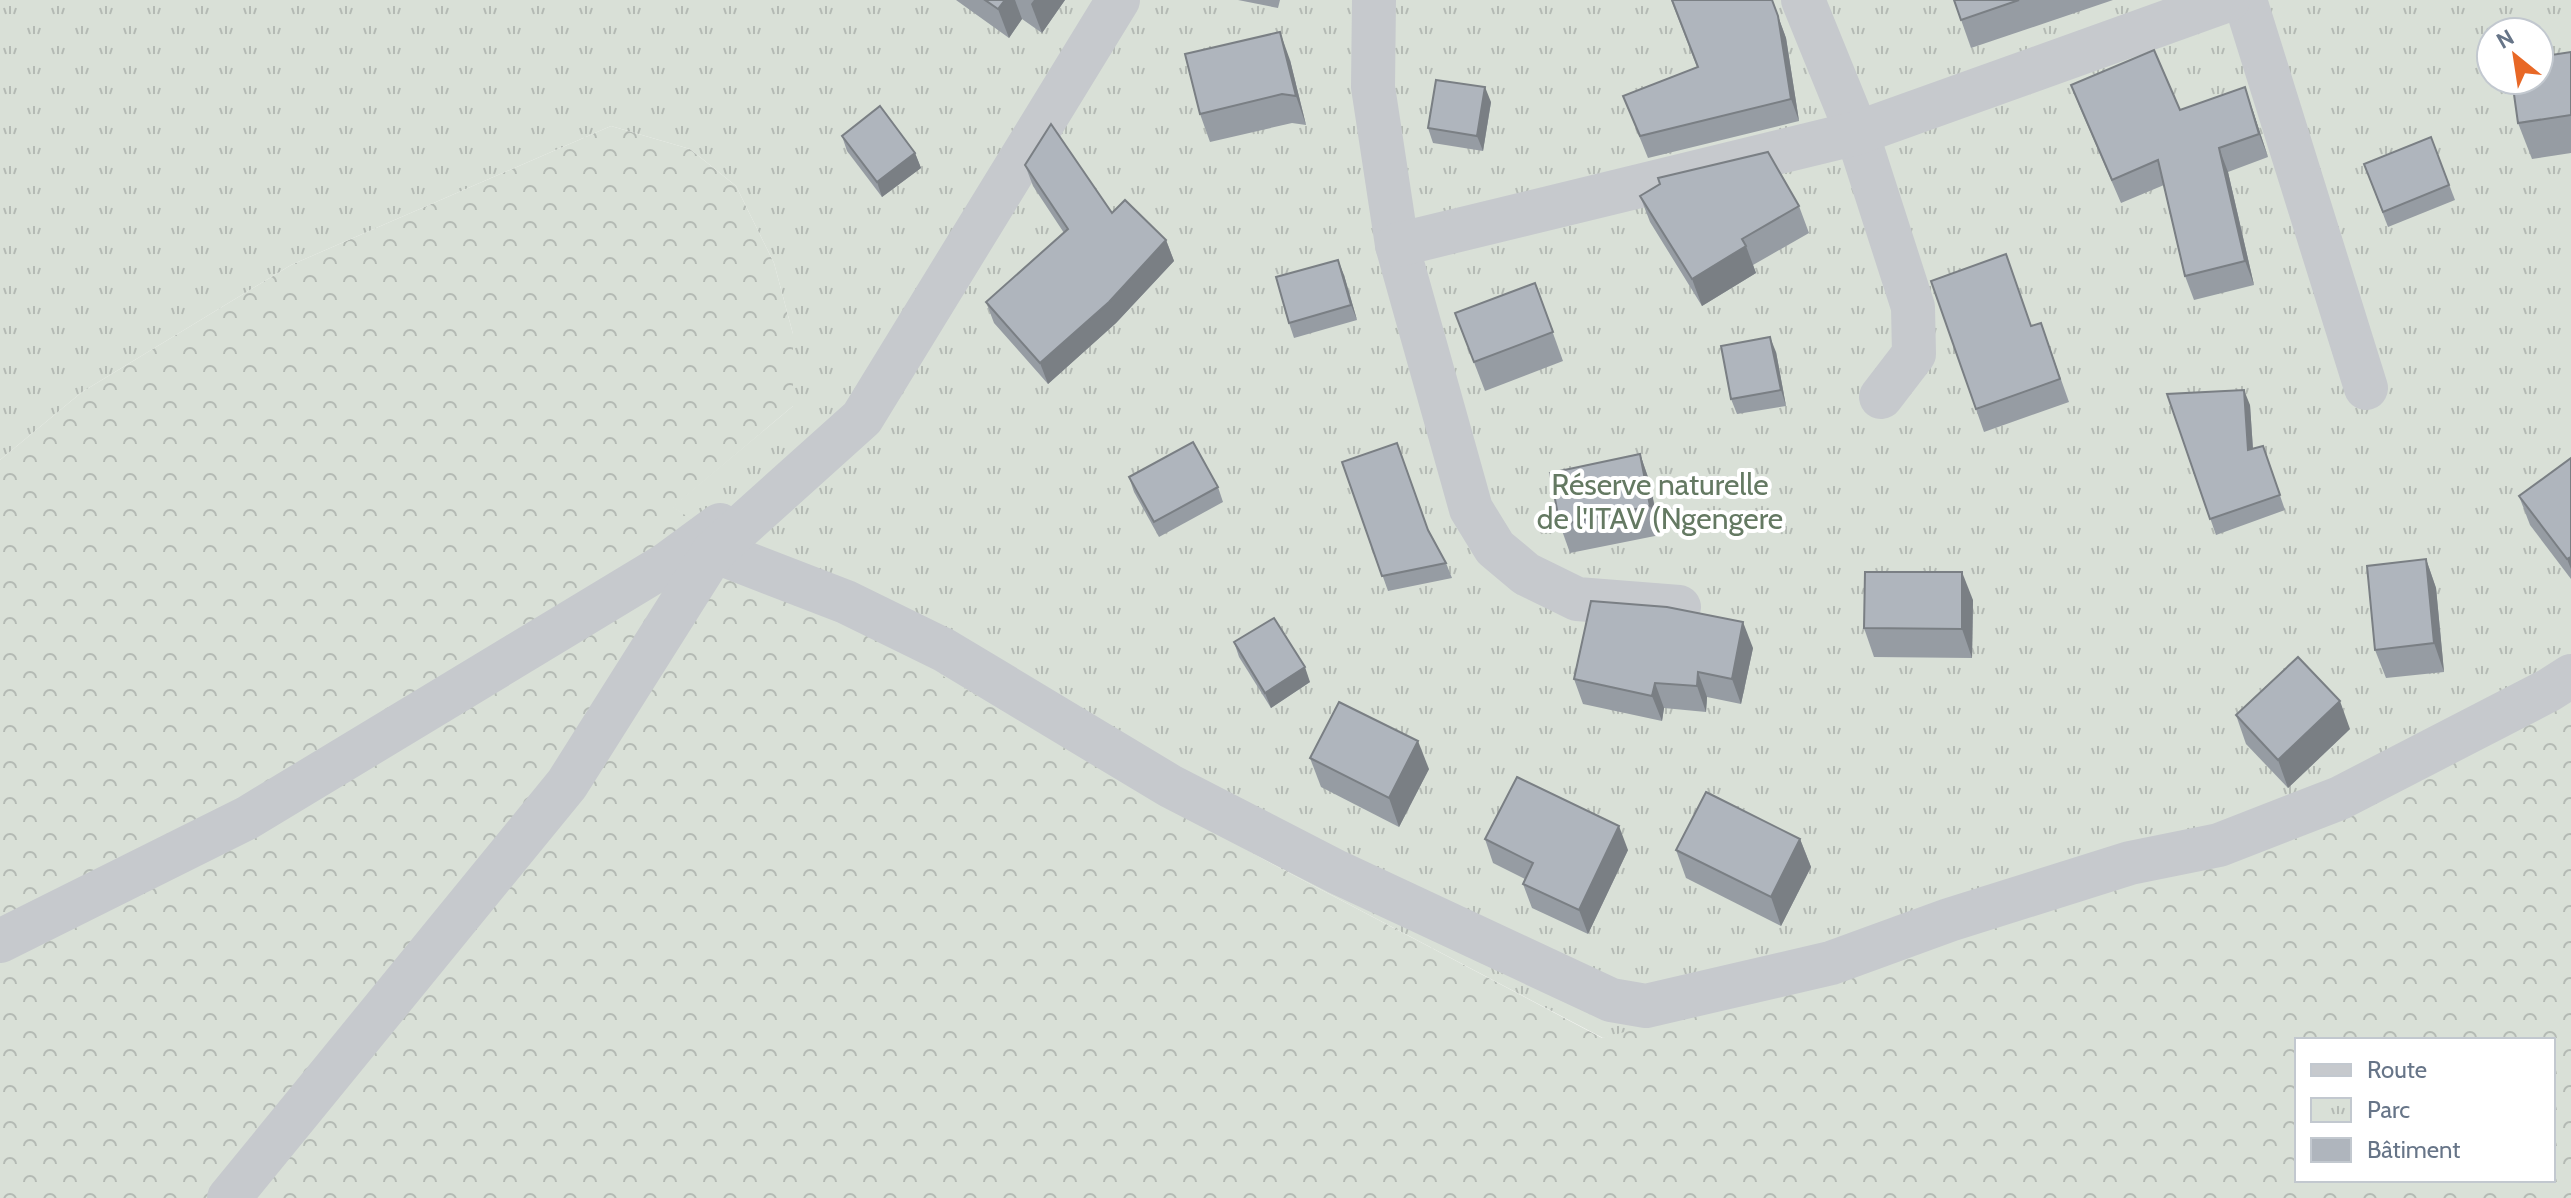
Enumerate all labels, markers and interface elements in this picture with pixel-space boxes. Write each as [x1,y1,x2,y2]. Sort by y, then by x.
north arrow [2475,16,2555,96]
text: N [2492,24,2519,55]
park label: Réserve naturelle de l'ITAV (Ngengere [1537,466,1783,537]
legend [2295,1038,2555,1182]
text: Route [2367,1055,2427,1084]
text: Parc [2367,1095,2410,1124]
text: Bâtiment [2367,1135,2460,1164]

